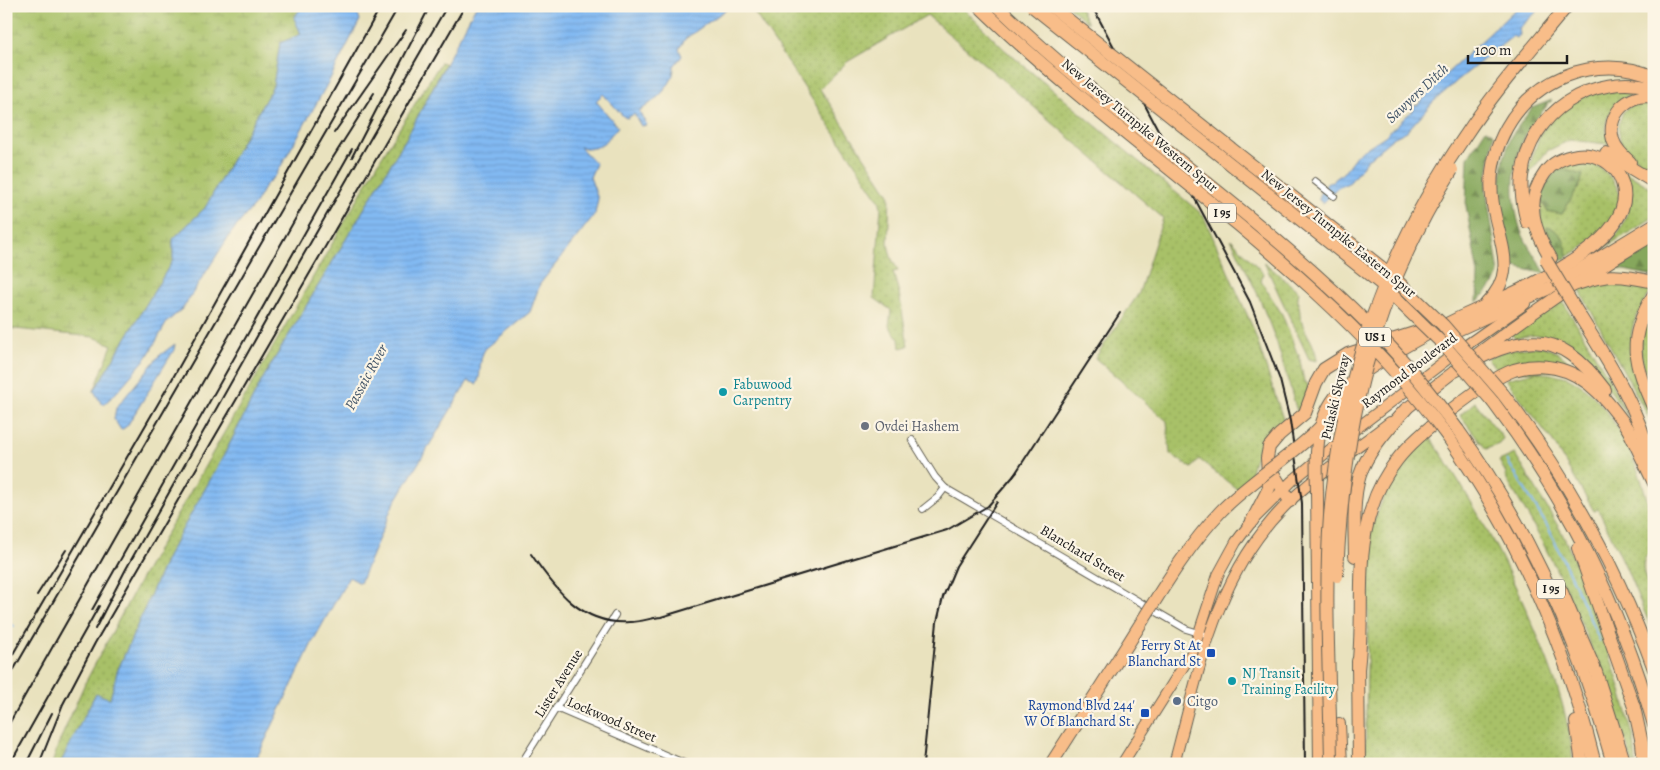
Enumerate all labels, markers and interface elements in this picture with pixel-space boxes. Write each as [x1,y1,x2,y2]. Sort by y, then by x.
scale bar [1468,32,1566,64]
text: 100 m [1475,40,1512,60]
street label: New Jersey Turnpike Western Spur [1058,54,1222,197]
water label: Sawyers Ditch [1381,59,1453,127]
street label: New Jersey Turnpike Eastern Spur [1257,165,1421,302]
road number: I 95 [1208,204,1236,222]
street label: Raymond Boulevard [1358,328,1461,413]
road number: US 1 [1359,328,1391,347]
water label: Passaic River [340,340,393,413]
street label: Pulaski Skyway [1316,352,1355,442]
place label: Fabuwood Carpentry [733,375,792,410]
marker: Fabuwood Carpentry [717,386,729,398]
place label: Ovdei Hashem [875,417,960,436]
marker: Ovdei Hashem [859,420,871,432]
street label: Blanchard Street [1037,521,1129,586]
road number: I 95 [1537,580,1565,598]
place label: Ferry St At Blanchard St [1128,636,1201,671]
street label: Lister Avenue [530,645,587,721]
marker: Ferry St At Blanchard St [1205,647,1217,659]
place label: NJ Transit Training Facility [1242,664,1336,699]
marker: NJ Transit Training Facility [1226,675,1238,687]
street label: Lockwood Street [564,692,660,747]
place label: Citgo [1187,692,1218,711]
marker: Citgo [1171,695,1183,707]
place label: Raymond Blvd 244' W Of Blanchard St. [1023,696,1135,731]
marker: Raymond Blvd 244' W Of Blanchard St. [1139,707,1151,719]

